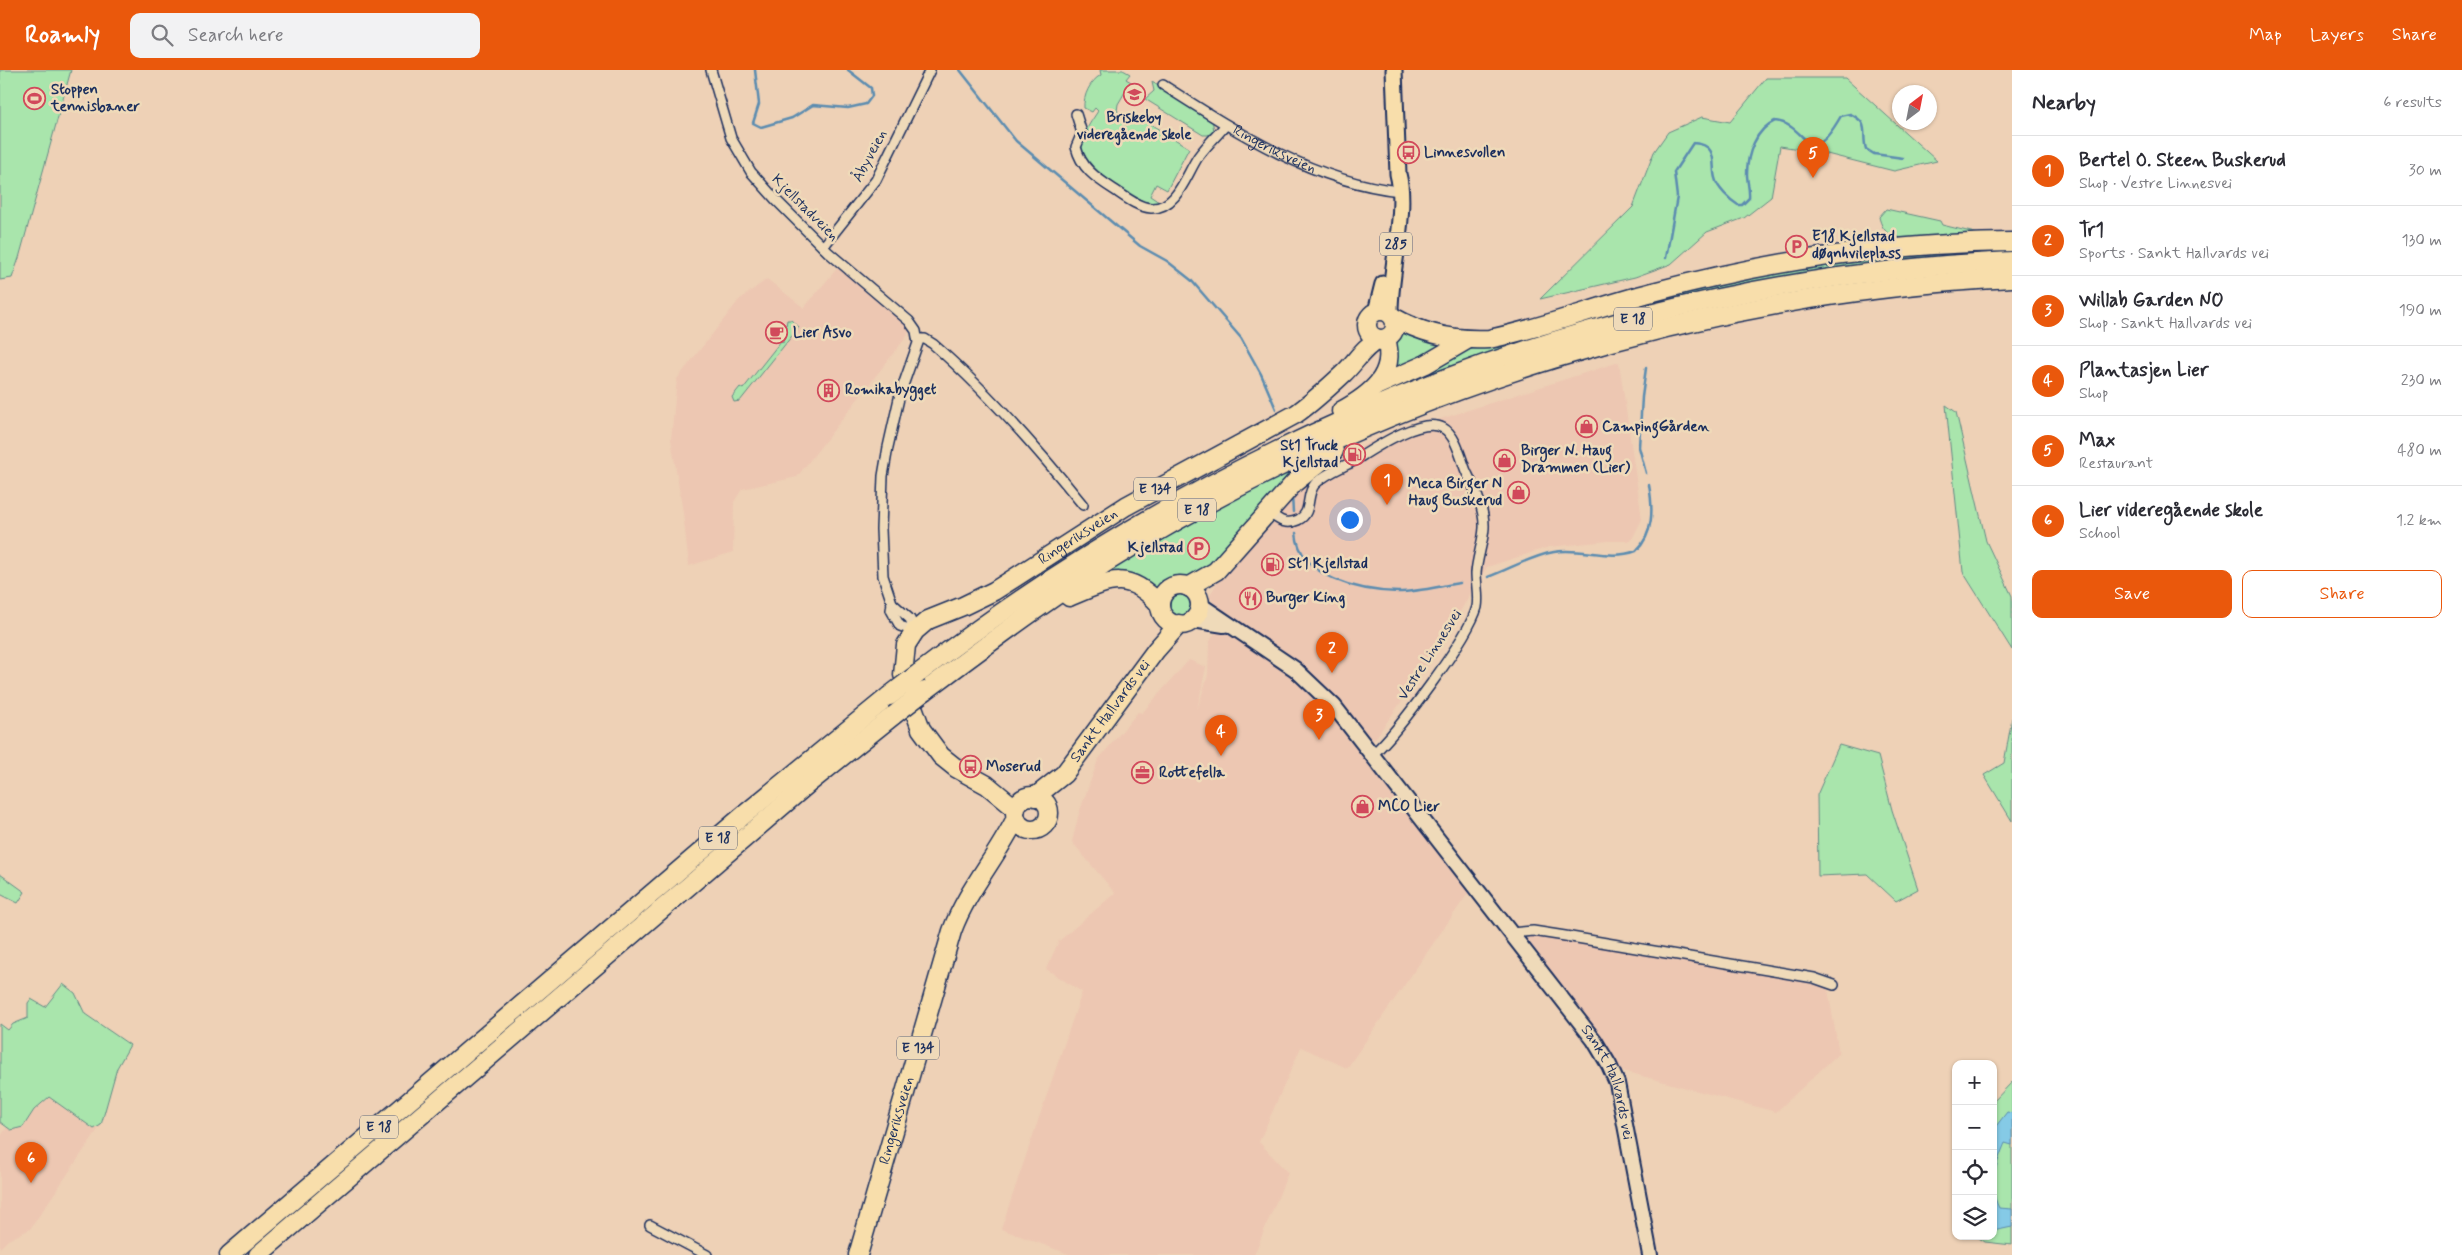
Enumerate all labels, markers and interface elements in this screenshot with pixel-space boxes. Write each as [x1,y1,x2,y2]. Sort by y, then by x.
search box [130,13,480,58]
text: Roamly [25,20,100,51]
icon: search [148,21,176,49]
text: Search here [188,23,284,48]
text: Map [2249,23,2282,47]
text: Layers [2310,23,2364,47]
text: Share [2392,23,2437,47]
place label: Stoppen tennisbaner [50,80,141,117]
school or university icon: Briskeby videregående skole [1122,83,1146,107]
north arrow [1892,85,1937,130]
sports icon: Stoppen tennisbaner [23,87,47,111]
text: Nearby [2032,89,2096,117]
text: 6 results [2383,92,2442,113]
place label: Briskeby videregående skole [1076,108,1192,146]
street label: Ringeriksveien [1229,120,1319,179]
street label: Åbyveien [847,126,892,186]
pin: 5 [1797,137,1829,178]
bus stop icon: Linnesvollen [1396,141,1420,165]
place label: Linnesvollen [1424,143,1505,163]
text: Bertel O. Steen Buskerud [2079,148,2286,173]
text: 1 [2044,160,2052,181]
text: 30 m [2409,160,2442,181]
street label: Kjellstadveien [767,170,843,246]
text: Shop · Vestre Linnesvei [2079,173,2232,194]
text: Tr1 [2079,218,2104,243]
place label: E18 Kjellstad døgnhvileplass [1812,227,1901,265]
text: 2 [2044,230,2052,251]
text: 130 m [2401,230,2442,251]
road number: 285 [1380,232,1412,255]
parking icon: E18 Kjellstad døgnhvileplass [1784,234,1808,258]
text: Sports · Sankt Hallvards vei [2079,243,2269,264]
text: Willab Garden NO [2079,288,2224,313]
text: 3 [2044,300,2052,321]
text: 190 m [2399,300,2442,321]
road number: E 18 [1614,308,1652,330]
text: Shop · Sankt Hallvards vei [2079,313,2252,334]
cafe icon: Lier Asvo [765,321,789,345]
place label: Lier Asvo [793,323,852,343]
text: Plantasjen Lier [2079,358,2209,383]
text: 4 [2043,370,2053,391]
text: 230 m [2401,370,2442,391]
building icon: Romikabygget [817,378,841,402]
place label: Romikabygget [845,380,937,402]
text: Shop [2079,383,2108,404]
shop icon: CampingGården [1574,415,1598,439]
place label: CampingGården [1602,417,1710,439]
text: Max [2079,428,2115,453]
place label: St1 Truck Kjellstad [1280,436,1338,473]
text: 5 [2043,440,2053,461]
text: 480 m [2397,440,2442,461]
place label: Birger N. Haug Drammen (Lier) [1521,441,1631,478]
fuel station icon: St1 Truck Kjellstad [1342,443,1366,467]
shop icon: Birger N. Haug Drammen (Lier) [1493,448,1517,472]
text: Restaurant [2079,453,2153,474]
pin: 1 [1371,464,1403,505]
place label: Meca Birger N Haug Buskerud [1408,474,1502,513]
road number: E 134 [1134,478,1176,500]
shop icon: Meca Birger N Haug Buskerud [1506,481,1530,505]
road number: E 18 [1178,498,1216,522]
text: Lier videregående skole [2079,498,2263,523]
street label: Ringeriksveien [1035,504,1122,570]
your location [1337,507,1363,533]
text: 6 [2044,510,2052,531]
text: 1.2 km [2396,510,2442,531]
text: School [2079,523,2120,544]
parking icon: Kjellstad [1187,536,1211,560]
place label: Kjellstad [1128,538,1183,558]
fuel station icon: St1 Kjellstad [1260,552,1284,576]
place label: St1 Kjellstad [1288,554,1368,574]
button: Save [2032,570,2232,618]
button: Share [2242,570,2442,618]
restaurant icon: Burger King [1238,586,1262,610]
place label: Burger King [1266,588,1346,610]
street label: Vestre Linnesvei [1393,606,1467,704]
pin: 2 [1316,632,1348,673]
street label: Sankt Hallvards vei [1066,656,1155,767]
pin: 3 [1303,699,1335,740]
pin: 4 [1205,715,1237,756]
bus stop icon: Moserud [958,755,982,779]
place label: Moserud [986,757,1041,777]
office icon: Rottefella [1131,761,1155,785]
place label: Rottefella [1159,763,1226,783]
shop icon: MCO Lier [1350,795,1374,819]
place label: MCO Lier [1378,797,1441,817]
road number: E 18 [699,826,737,850]
street label: Sankt Hallvards vei [1576,1021,1638,1142]
road number: E 134 [897,1036,939,1060]
map controls [1952,1060,1997,1240]
button: + [1952,1060,1997,1105]
street label: Ringeriksveien [875,1074,919,1167]
button: − [1952,1105,1997,1150]
road number: E 18 [360,1116,398,1138]
pin: 6 [15,1142,47,1183]
button: locate [1952,1150,1997,1195]
button: layers [1952,1195,1997,1240]

